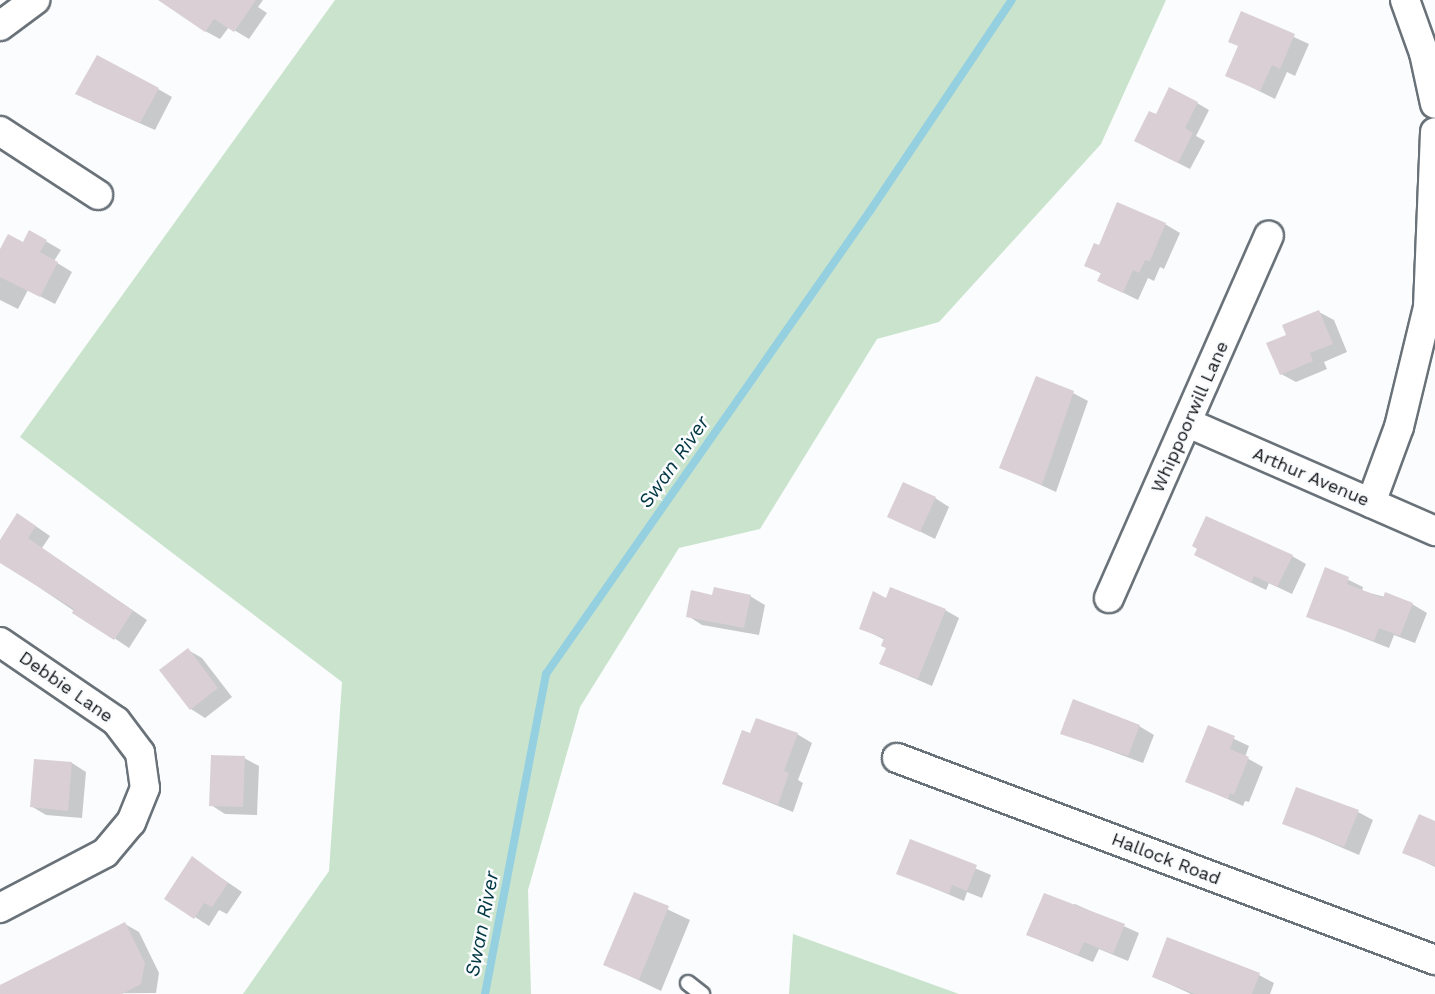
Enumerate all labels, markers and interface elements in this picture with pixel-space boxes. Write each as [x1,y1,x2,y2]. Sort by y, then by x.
street label: Whippoorwill Lane [1147,338,1233,496]
water label: Swan River [633,411,715,513]
street label: Arthur Avenue [1249,443,1373,511]
street label: Debbie Lane [15,647,117,727]
street label: Hallock Road [1108,828,1224,890]
water label: Swan River [460,869,504,979]

